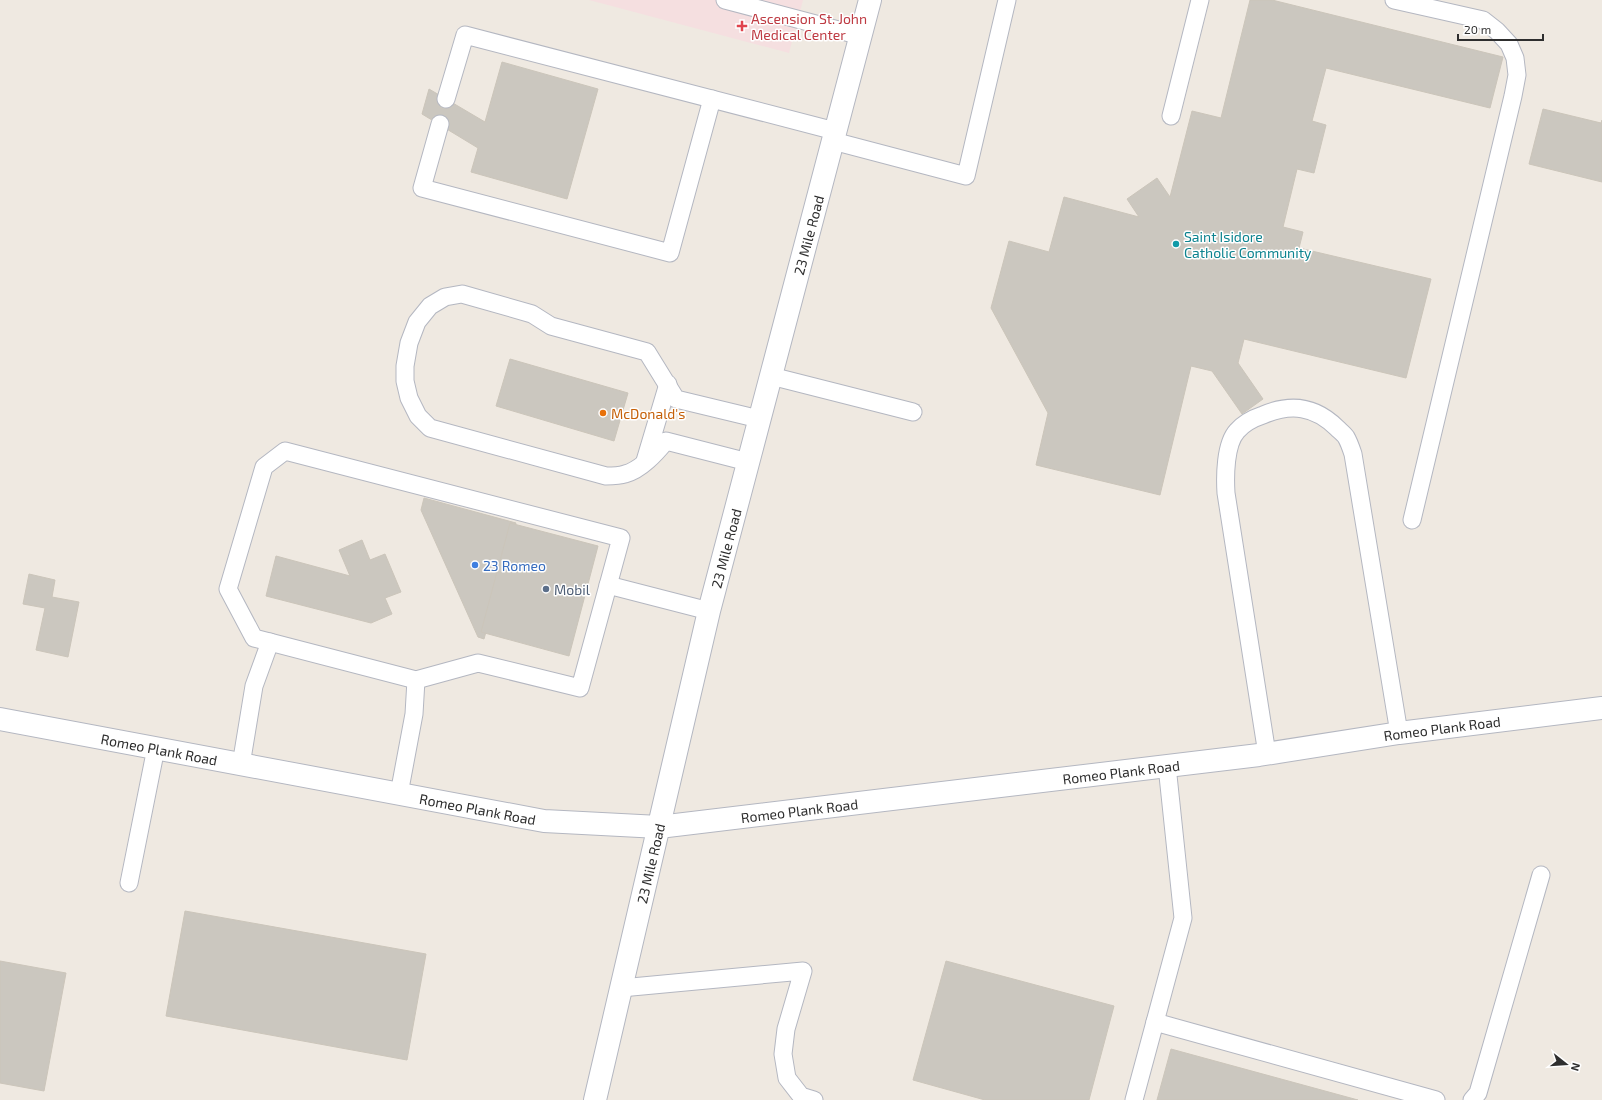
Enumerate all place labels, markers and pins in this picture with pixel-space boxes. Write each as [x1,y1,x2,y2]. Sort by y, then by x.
place label: Ascension St. John Medical Center [751,10,867,43]
marker: Ascension St. John Medical Center [736,20,748,32]
place label: Saint Isidore Catholic Community [1184,228,1312,261]
marker: Saint Isidore Catholic Community [1171,239,1181,249]
place label: McDonald's [611,405,685,422]
marker: McDonald's [598,408,608,418]
place label: 23 Romeo [483,557,546,574]
marker: 23 Romeo [470,560,480,570]
place label: Mobil [554,581,591,598]
marker: Mobil [541,584,551,594]

